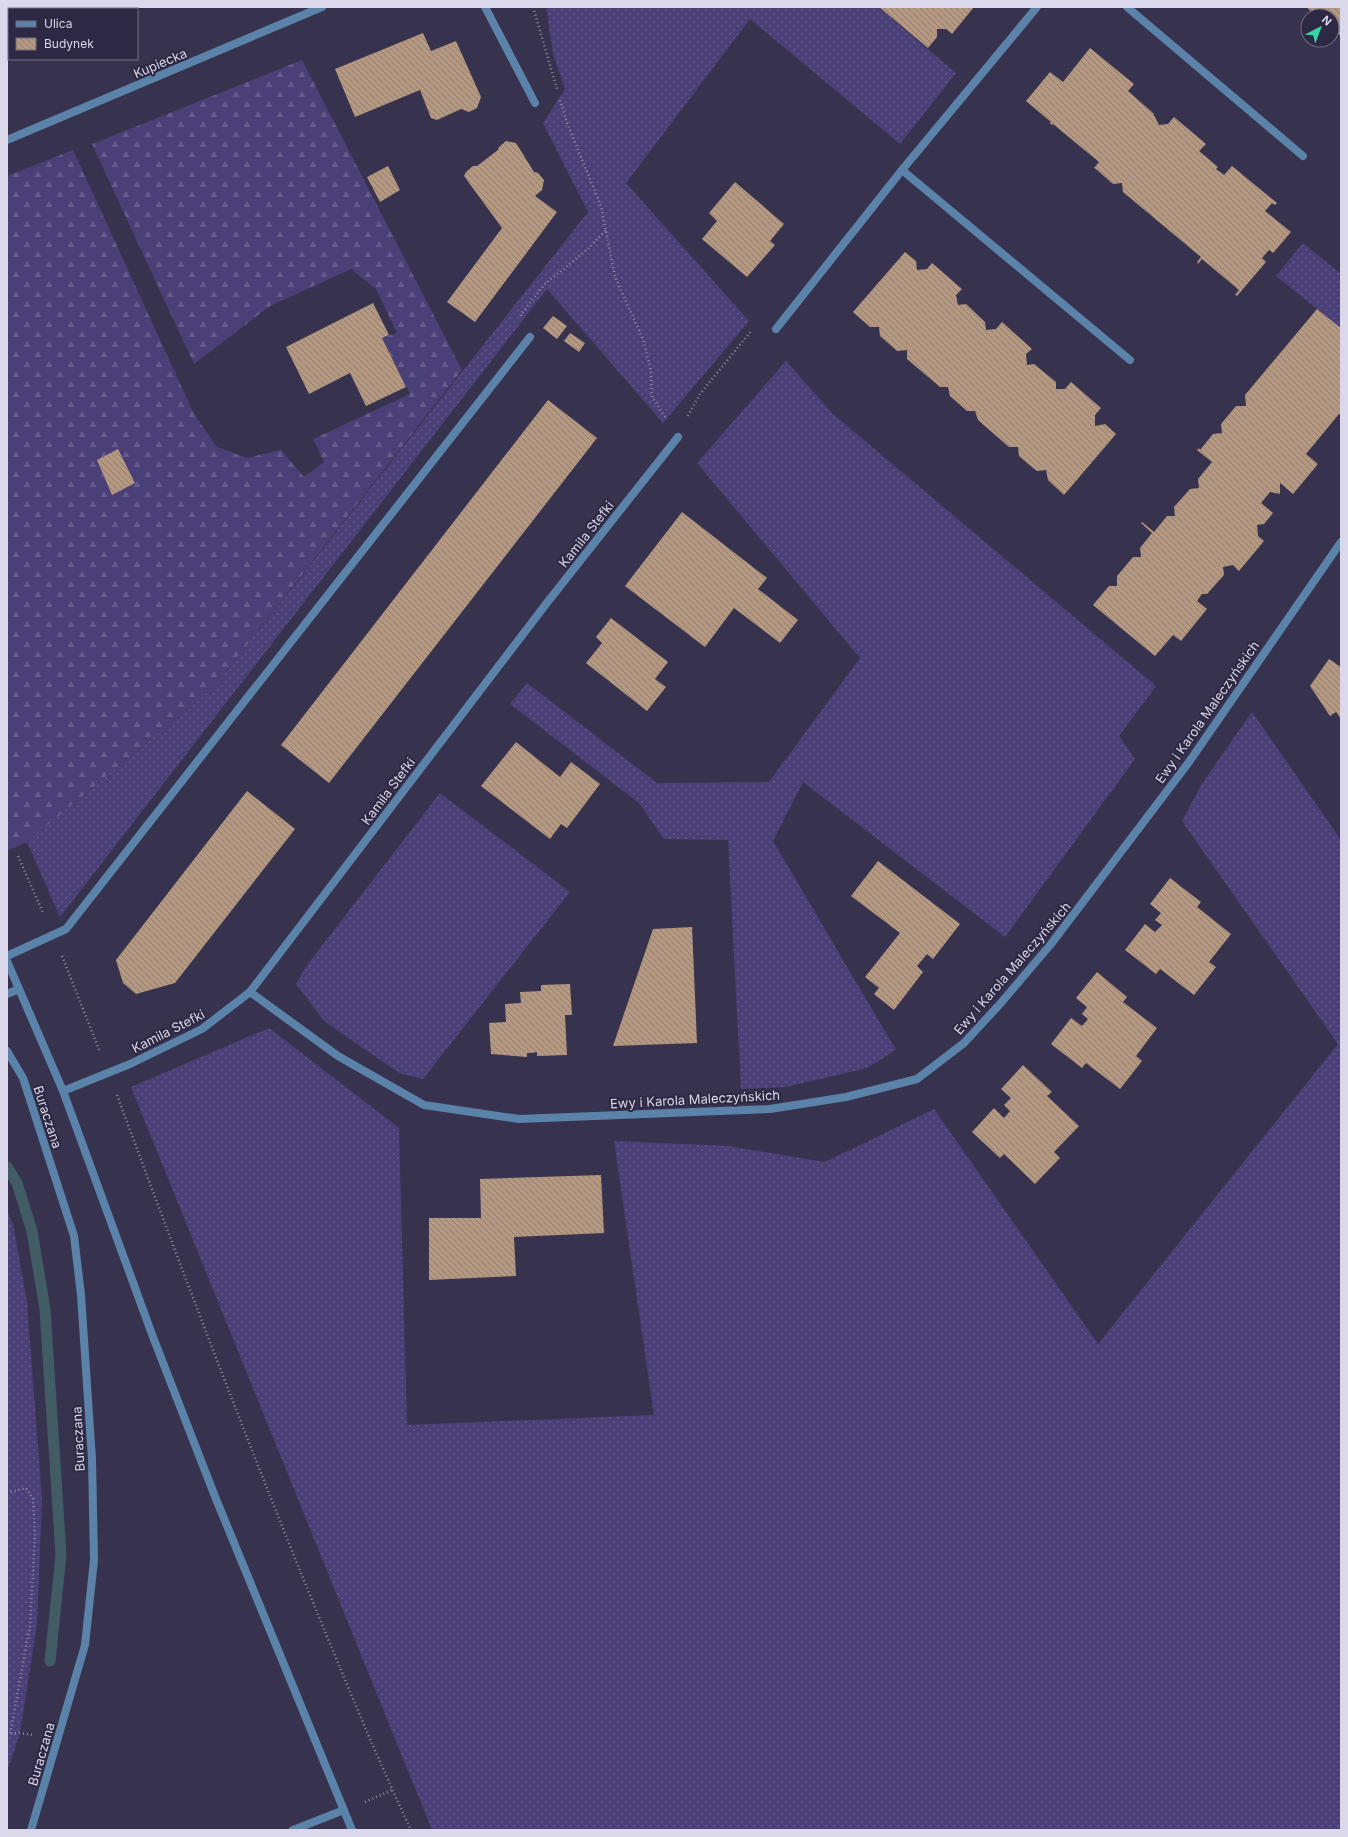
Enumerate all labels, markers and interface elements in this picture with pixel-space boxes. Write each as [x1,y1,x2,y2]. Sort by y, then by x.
legend [8,8,138,60]
north arrow [1300,8,1340,48]
text: N [1319,13,1334,29]
text: Ulica [44,16,72,31]
text: Budynek [44,36,94,51]
street label: Kupiecka [131,45,189,81]
street label: Kamila Stefki [555,498,617,570]
street label: Ewy i Karola Maleczyńskich [1152,638,1262,786]
street label: Kamila Stefki [358,754,418,828]
street label: Ewy i Karola Maleczyńskich [950,899,1074,1037]
street label: Kamila Stefki [129,1006,207,1056]
street label: Buraczana [30,1084,66,1150]
street label: Ewy i Karola Maleczyńskich [610,1087,780,1111]
street label: Buraczana [68,1406,88,1472]
street label: Buraczana [24,1721,58,1787]

